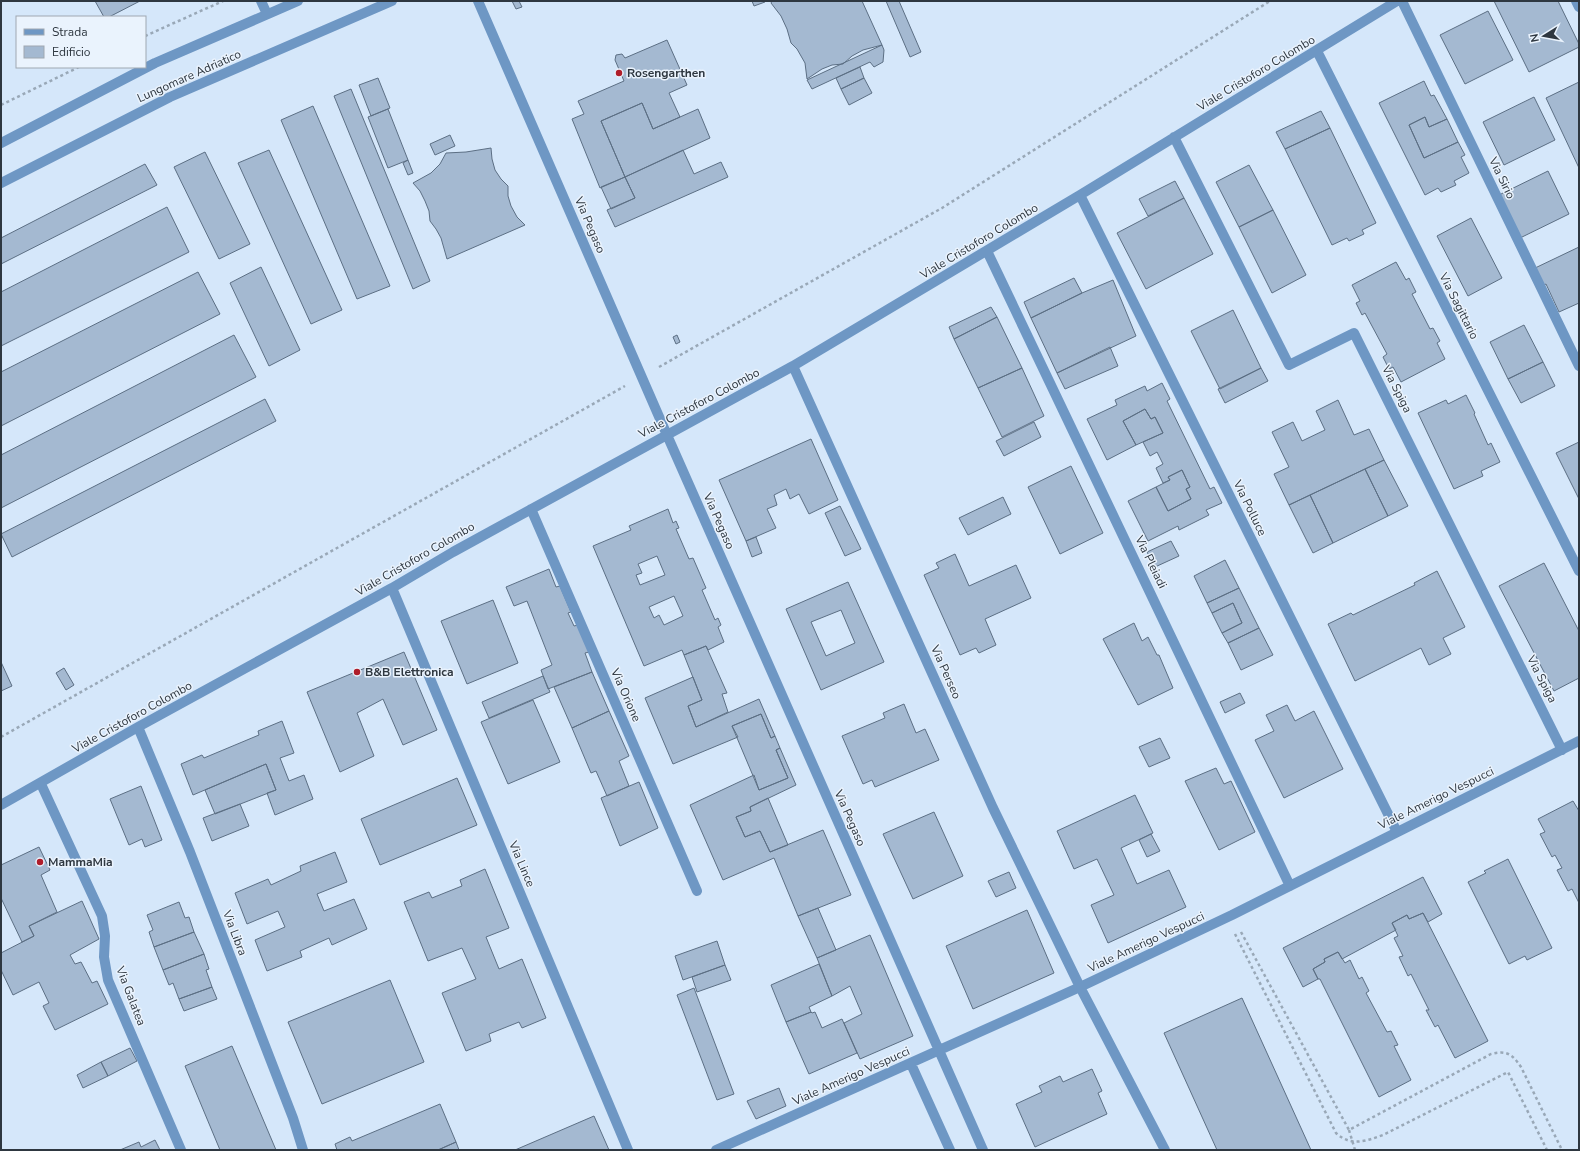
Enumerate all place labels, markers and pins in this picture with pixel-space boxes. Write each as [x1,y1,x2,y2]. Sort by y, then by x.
place label: Rosengarthen [627,65,705,81]
marker: Rosengarthen [614,68,624,78]
place label: B&B Elettronica [365,664,454,680]
marker: B&B Elettronica [352,667,362,677]
place label: MammaMia [48,854,113,870]
marker: MammaMia [35,857,45,867]

